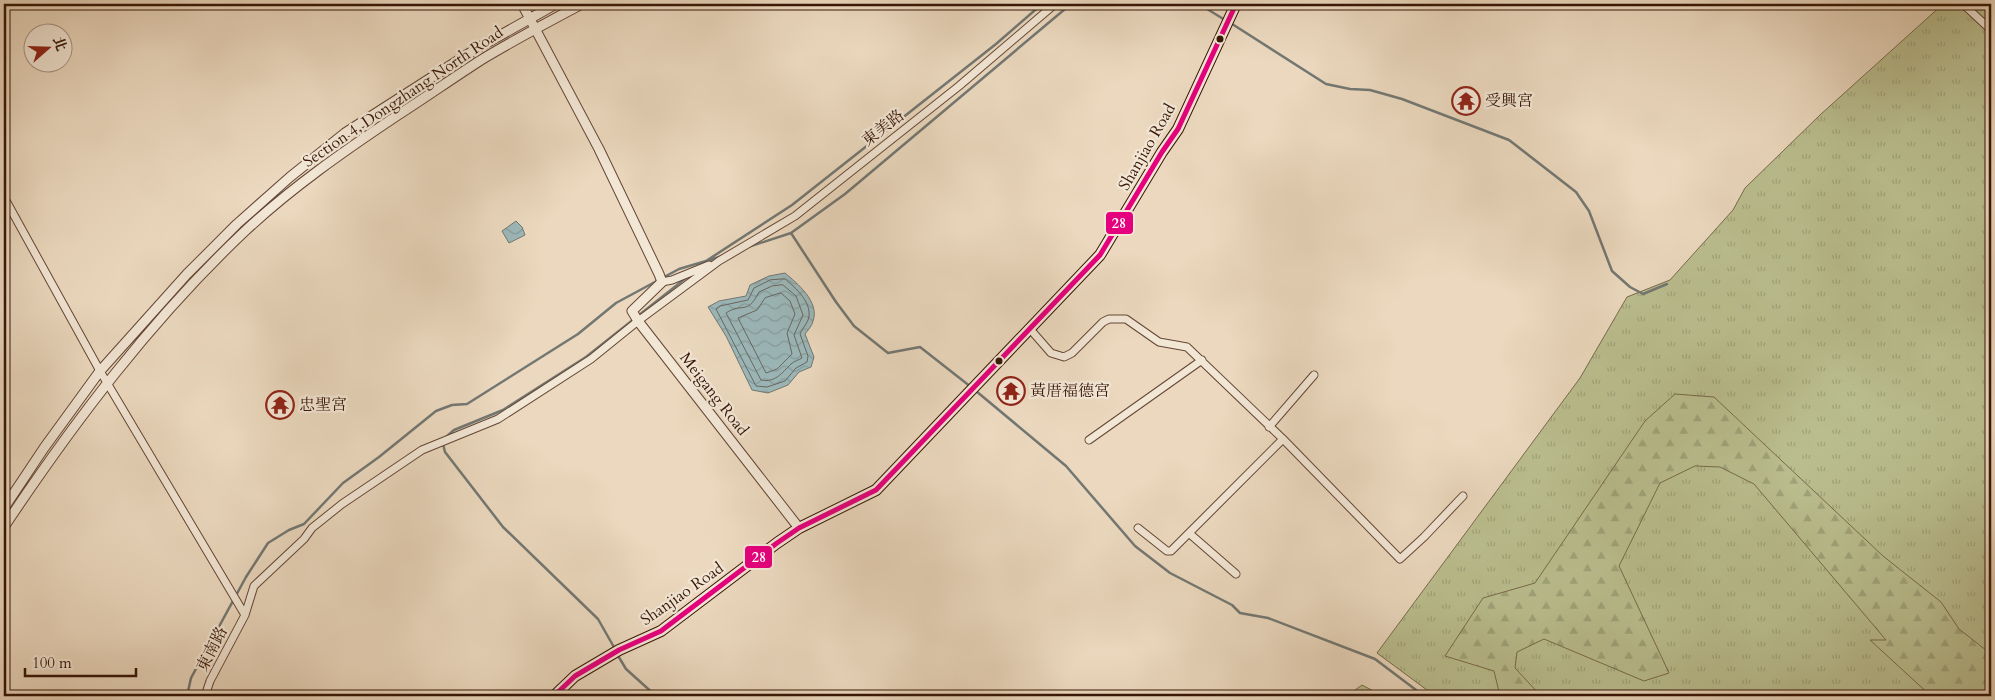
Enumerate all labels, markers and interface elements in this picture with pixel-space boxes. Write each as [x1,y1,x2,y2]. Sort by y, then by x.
street label: Section 4, Dongzhang North Road [299,21,508,172]
north arrow [22,22,72,72]
text: 北 [48,34,71,54]
unlabelled marker [1215,34,1225,44]
temple icon: 受興宮 [1451,86,1481,116]
place label: 受興宮 [1485,90,1533,112]
street label: Shanjiao Road [1113,99,1181,194]
street label: 東美路 [857,105,909,151]
line badge: 28 [1105,211,1134,235]
text: 28 [1112,214,1126,233]
street label: Meigang Road [674,348,754,441]
unlabelled marker [994,356,1004,366]
temple icon: 黃厝福德宮 [996,376,1026,406]
place label: 黃厝福德宮 [1030,380,1110,402]
temple icon: 忠聖宮 [265,390,295,420]
place label: 忠聖宮 [299,394,347,416]
line badge: 28 [744,545,773,569]
text: 28 [752,548,766,567]
street label: Shanjiao Road [636,557,728,631]
street label: 東南路 [191,623,233,675]
scale bar [25,645,136,677]
text: 100 m [32,653,72,673]

